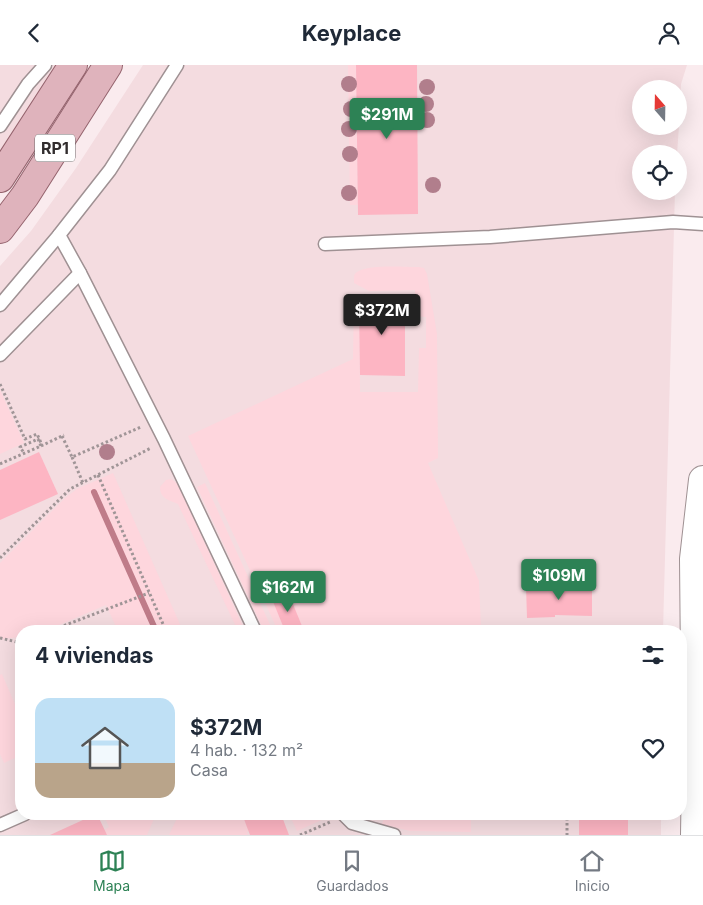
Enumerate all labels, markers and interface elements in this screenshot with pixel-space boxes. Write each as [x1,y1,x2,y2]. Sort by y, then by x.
icon: back [20,19,48,47]
icon: person [655,19,683,47]
text: Keyplace [302,20,401,46]
north arrow [632,80,688,135]
map controls [632,80,687,200]
pin: $291M [352,97,422,140]
text: $291M [361,104,413,124]
road number: RP1 [35,135,75,161]
button: locate [632,145,687,200]
pin: $372M [347,293,417,336]
text: $372M [354,300,410,320]
pin: $109M [524,559,594,601]
text: $109M [532,565,586,585]
pin: $162M [253,571,323,613]
text: $162M [262,577,314,597]
icon: filters [639,641,667,669]
text: 4 viviendas [35,643,154,668]
text: $372M [190,715,262,740]
icon: home [75,718,135,778]
icon: heart [639,734,667,762]
text: 4 hab. · 132 m² [190,740,303,760]
text: Casa [190,760,228,780]
tab: Mapa [93,847,130,894]
tab: Guardados [316,847,389,894]
tab: Inicio [575,847,610,894]

